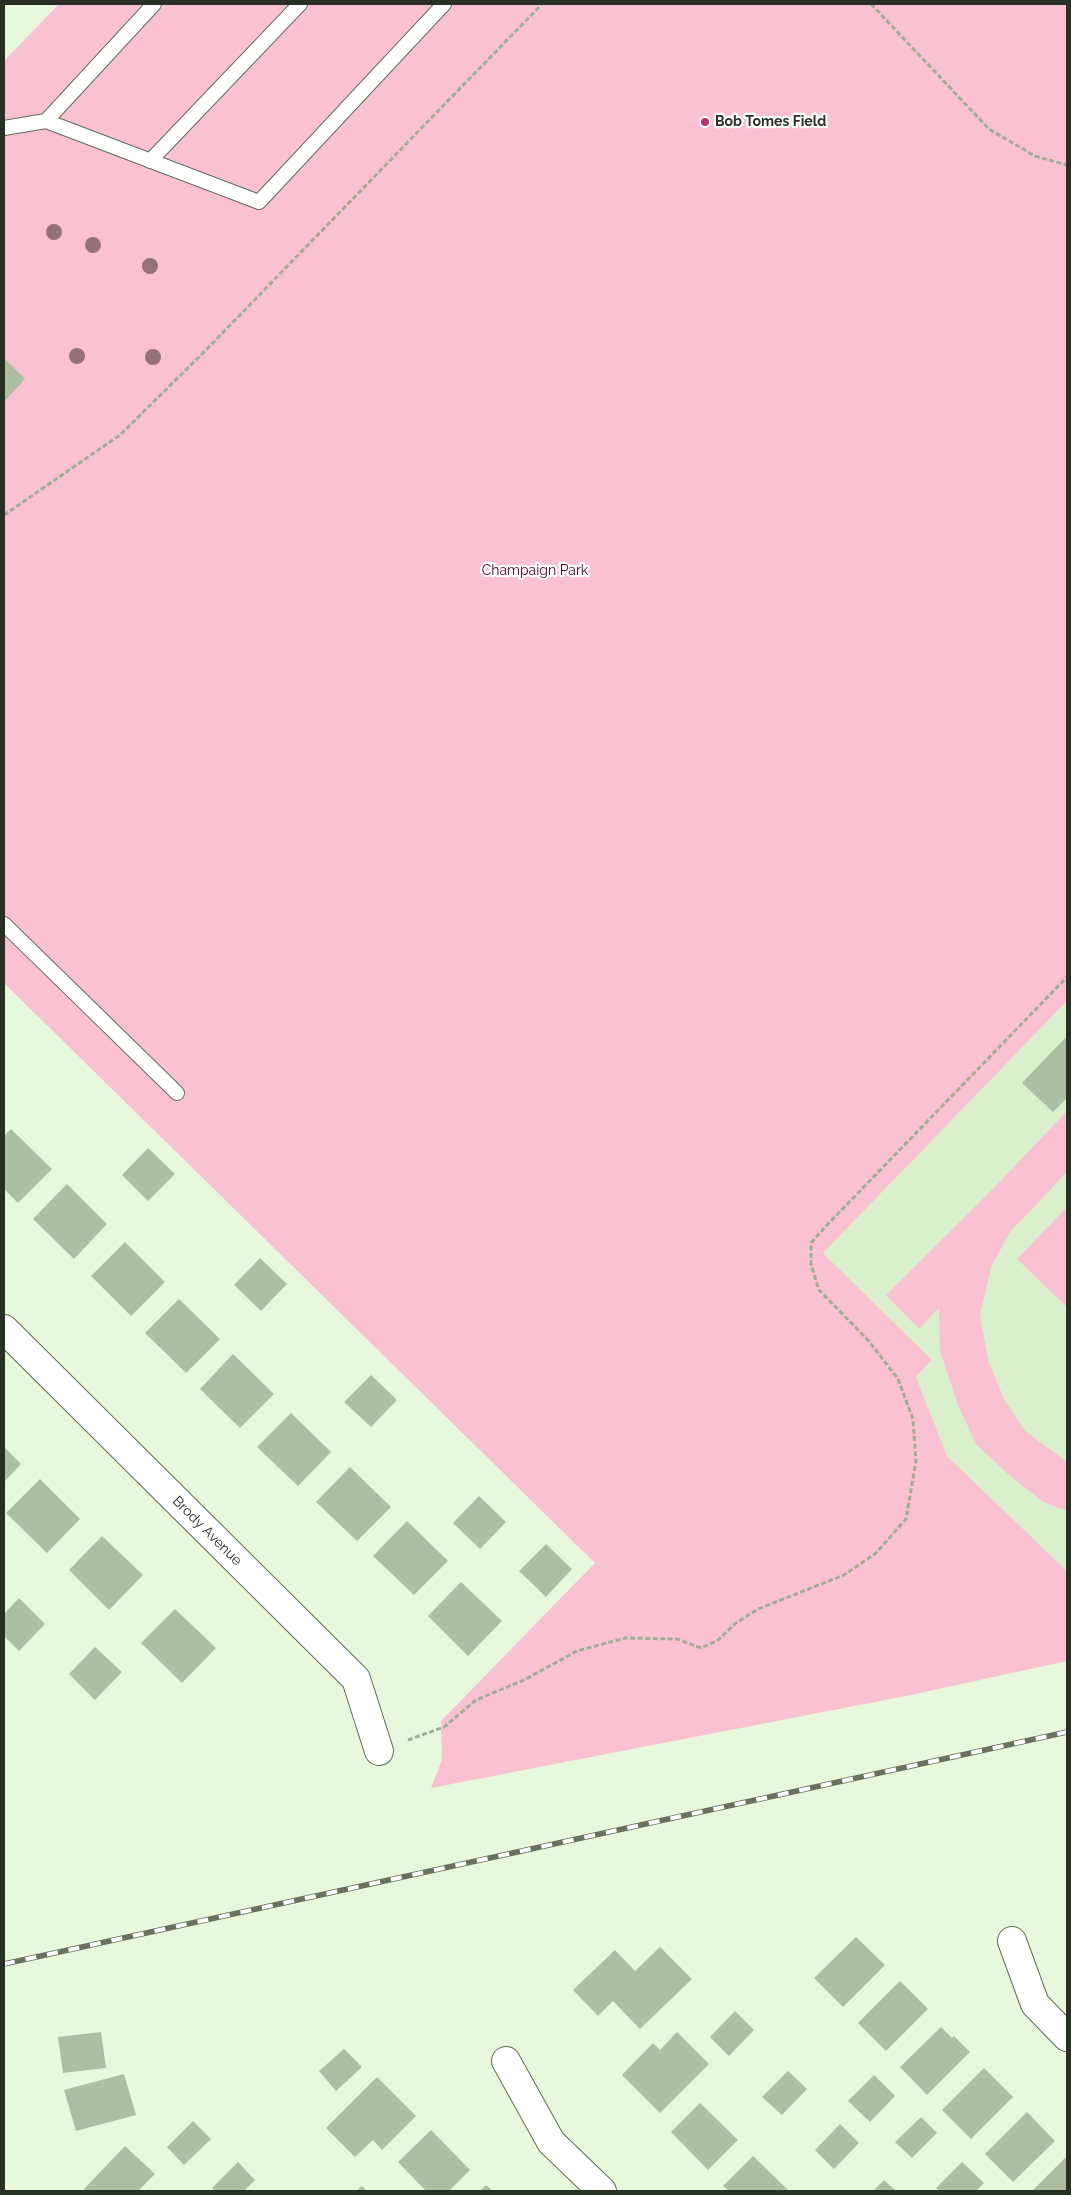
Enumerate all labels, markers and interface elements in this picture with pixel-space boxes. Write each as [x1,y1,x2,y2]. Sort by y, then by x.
place label: Bob Tomes Field [715,114,826,130]
marker: Bob Tomes Field [699,116,711,128]
park label: Champaign Park [482,563,588,579]
street label: Brody Avenue [169,1493,245,1569]

